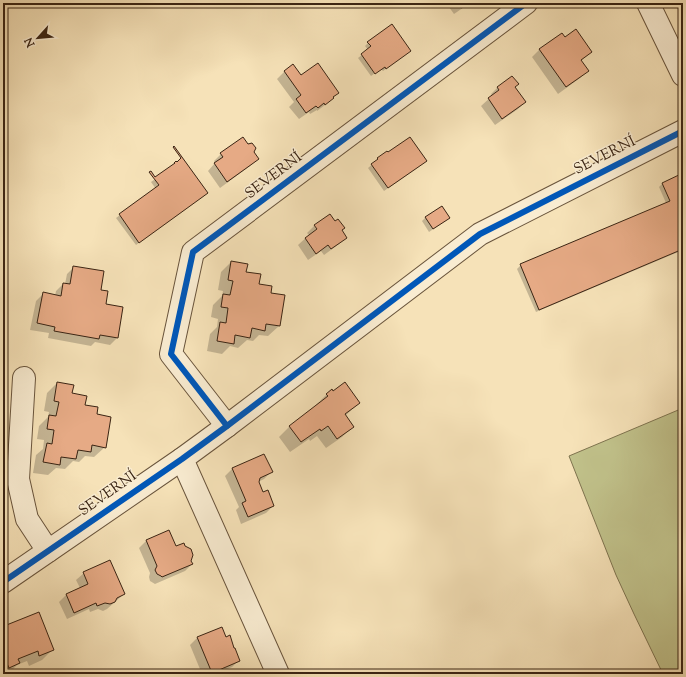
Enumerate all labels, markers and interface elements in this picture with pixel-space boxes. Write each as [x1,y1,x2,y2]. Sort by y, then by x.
north arrow [18,18,58,58]
text: N [21,34,40,51]
street label: SEVERNÍ [570,131,640,181]
street label: SEVERNÍ [240,147,307,204]
street label: SEVERNÍ [74,465,141,522]

